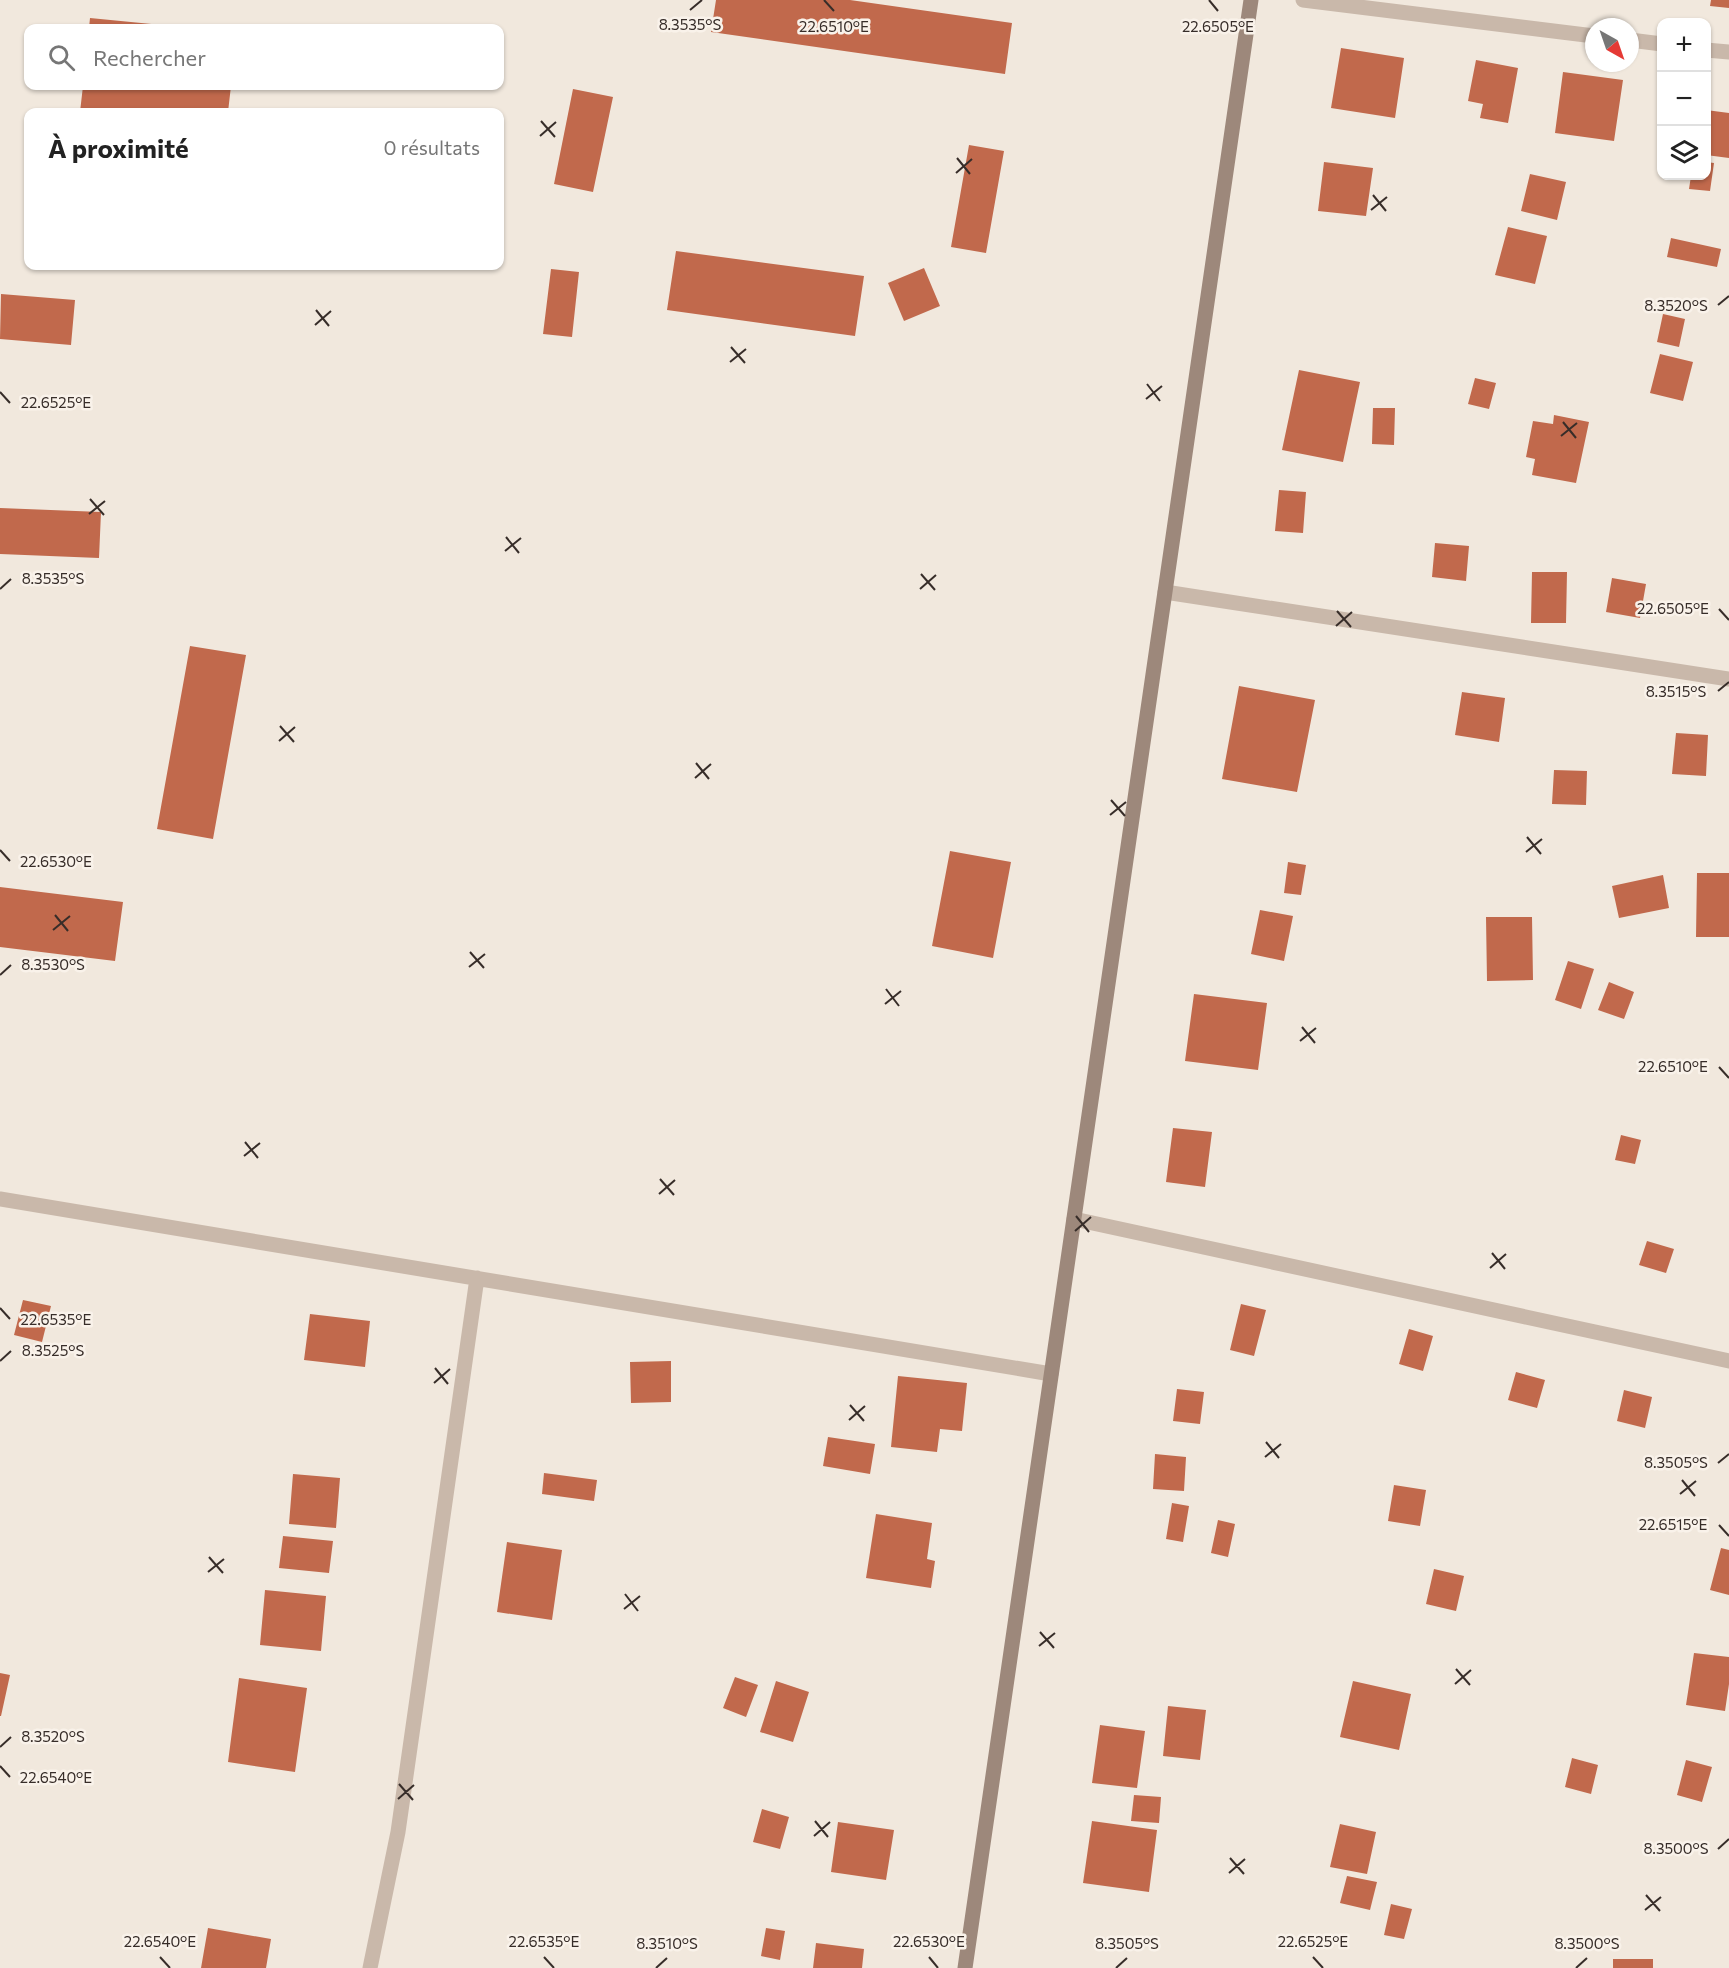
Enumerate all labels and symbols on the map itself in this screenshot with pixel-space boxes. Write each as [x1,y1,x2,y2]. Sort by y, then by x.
text: 8.3535°S [659,15,721,33]
text: 22.6510°E [799,17,869,35]
text: 22.6505°E [1182,17,1254,35]
north arrow [1585,18,1639,72]
text: 8.3520°S [1644,296,1708,314]
text: 22.6525°E [21,393,91,411]
text: 8.3535°S [22,569,84,587]
text: 22.6505°E [1637,599,1709,617]
text: 8.3515°S [1646,682,1706,700]
text: 22.6530°E [20,852,92,870]
text: 8.3530°S [21,955,85,973]
text: 22.6510°E [1638,1057,1708,1075]
text: 22.6535°E [21,1310,91,1328]
text: 8.3525°S [22,1341,84,1359]
text: 8.3505°S [1644,1453,1708,1471]
text: 22.6515°E [1639,1515,1707,1533]
text: 8.3520°S [21,1727,85,1745]
text: 22.6540°E [20,1768,92,1786]
text: 8.3500°S [1644,1839,1709,1857]
text: 22.6540°E [124,1932,196,1950]
text: 22.6535°E [509,1932,579,1950]
text: 22.6530°E [893,1932,965,1950]
text: 22.6525°E [1278,1932,1348,1950]
text: 8.3510°S [636,1934,698,1952]
text: 8.3505°S [1095,1934,1159,1952]
text: 8.3500°S [1555,1934,1620,1952]

